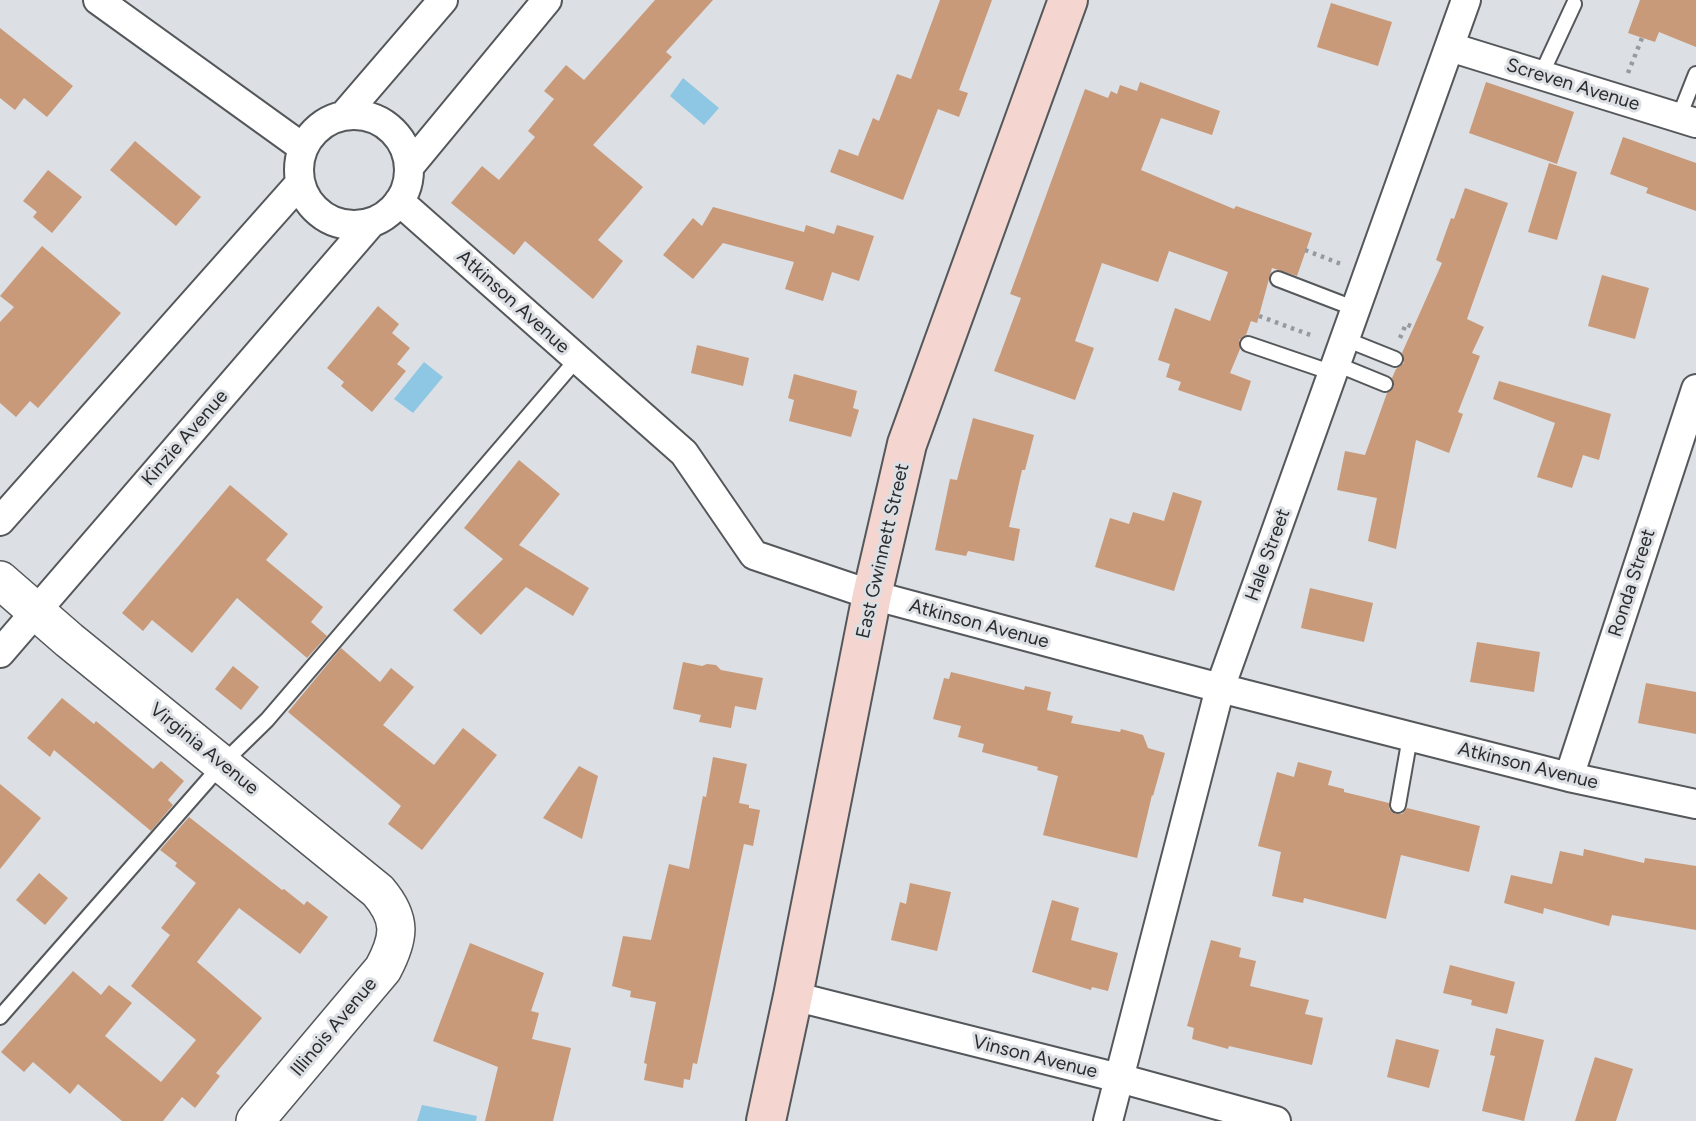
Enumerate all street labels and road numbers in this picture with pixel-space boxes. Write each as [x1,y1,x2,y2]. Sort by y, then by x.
street label: Screven Avenue [1504,54,1642,116]
street label: Atkinson Avenue [452,245,574,359]
street label: Kinzie Avenue [137,385,233,491]
street label: East Gwinnett Street [852,461,914,641]
street label: Hale Street [1241,506,1295,604]
street label: Ronda Street [1604,526,1660,640]
street label: Atkinson Avenue [907,594,1051,654]
street label: Virginia Avenue [145,698,263,800]
street label: Atkinson Avenue [1456,738,1600,794]
street label: Illinois Avenue [286,973,382,1081]
street label: Vinson Avenue [970,1031,1100,1083]

